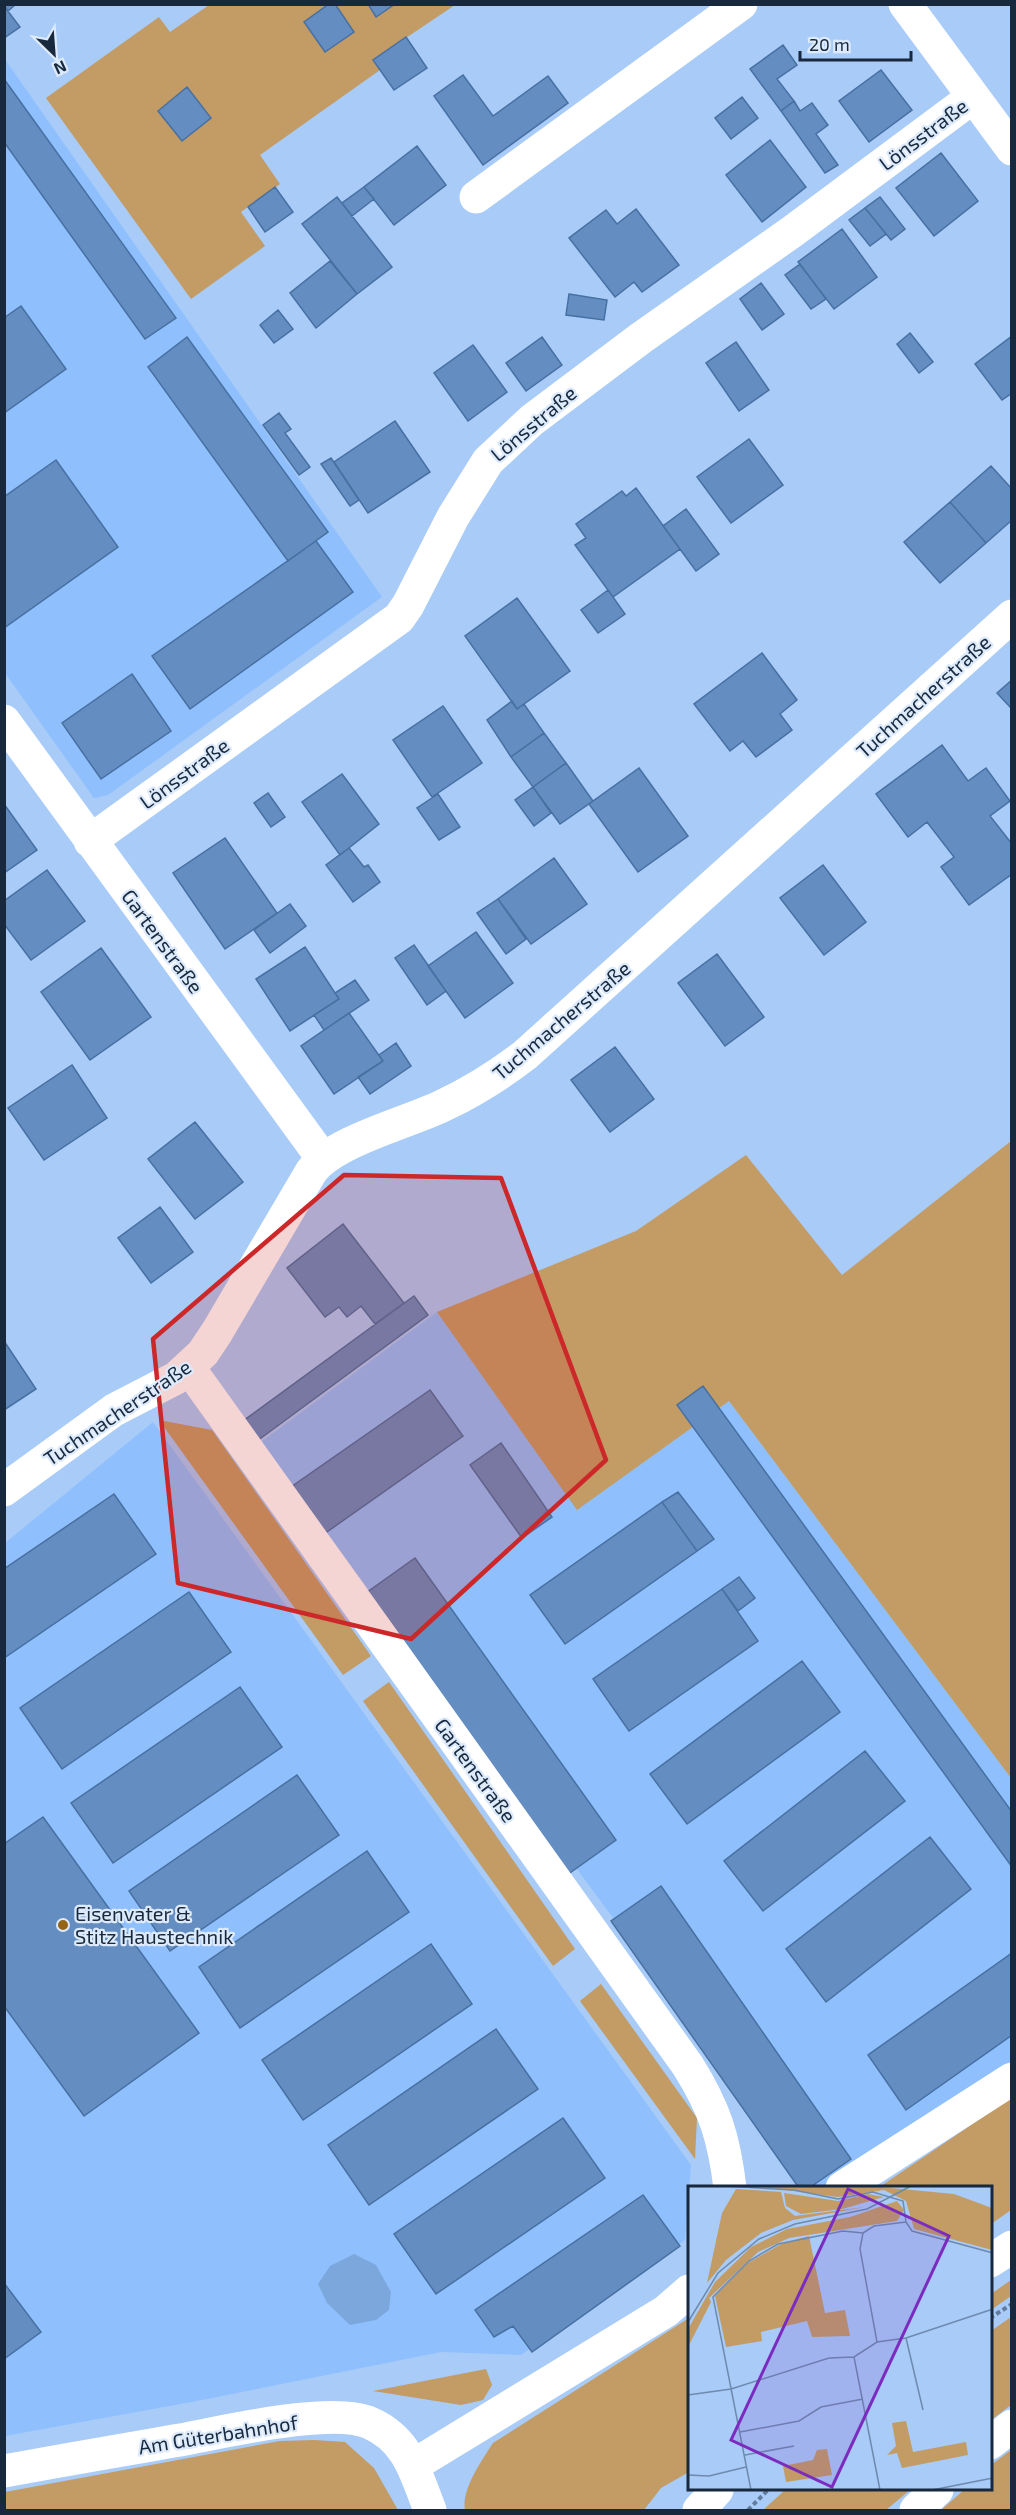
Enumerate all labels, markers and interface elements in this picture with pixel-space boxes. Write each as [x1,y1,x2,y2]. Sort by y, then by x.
north arrow [24,24,84,84]
scale bar [800,24,911,62]
text: 20 m [809,33,850,55]
text: N [51,57,70,79]
street label: Lönsstraße [874,93,972,175]
street label: Lönsstraße [485,380,581,466]
street label: Tuchmacherstraße [851,629,995,763]
street label: Lönsstraße [135,733,233,813]
street label: Gartenstraße [117,884,209,998]
street label: Tuchmacherstraße [487,955,635,1085]
street label: Tuchmacherstraße [39,1354,195,1470]
street label: Gartenstraße [430,1713,522,1827]
place label: Eisenvater & Stitz Haustechnik [75,1901,233,1948]
marker: Eisenvater & Stitz Haustechnik [56,1918,70,1932]
inset map [688,2186,992,2491]
street label: Am Güterbahnhof [137,2409,300,2458]

